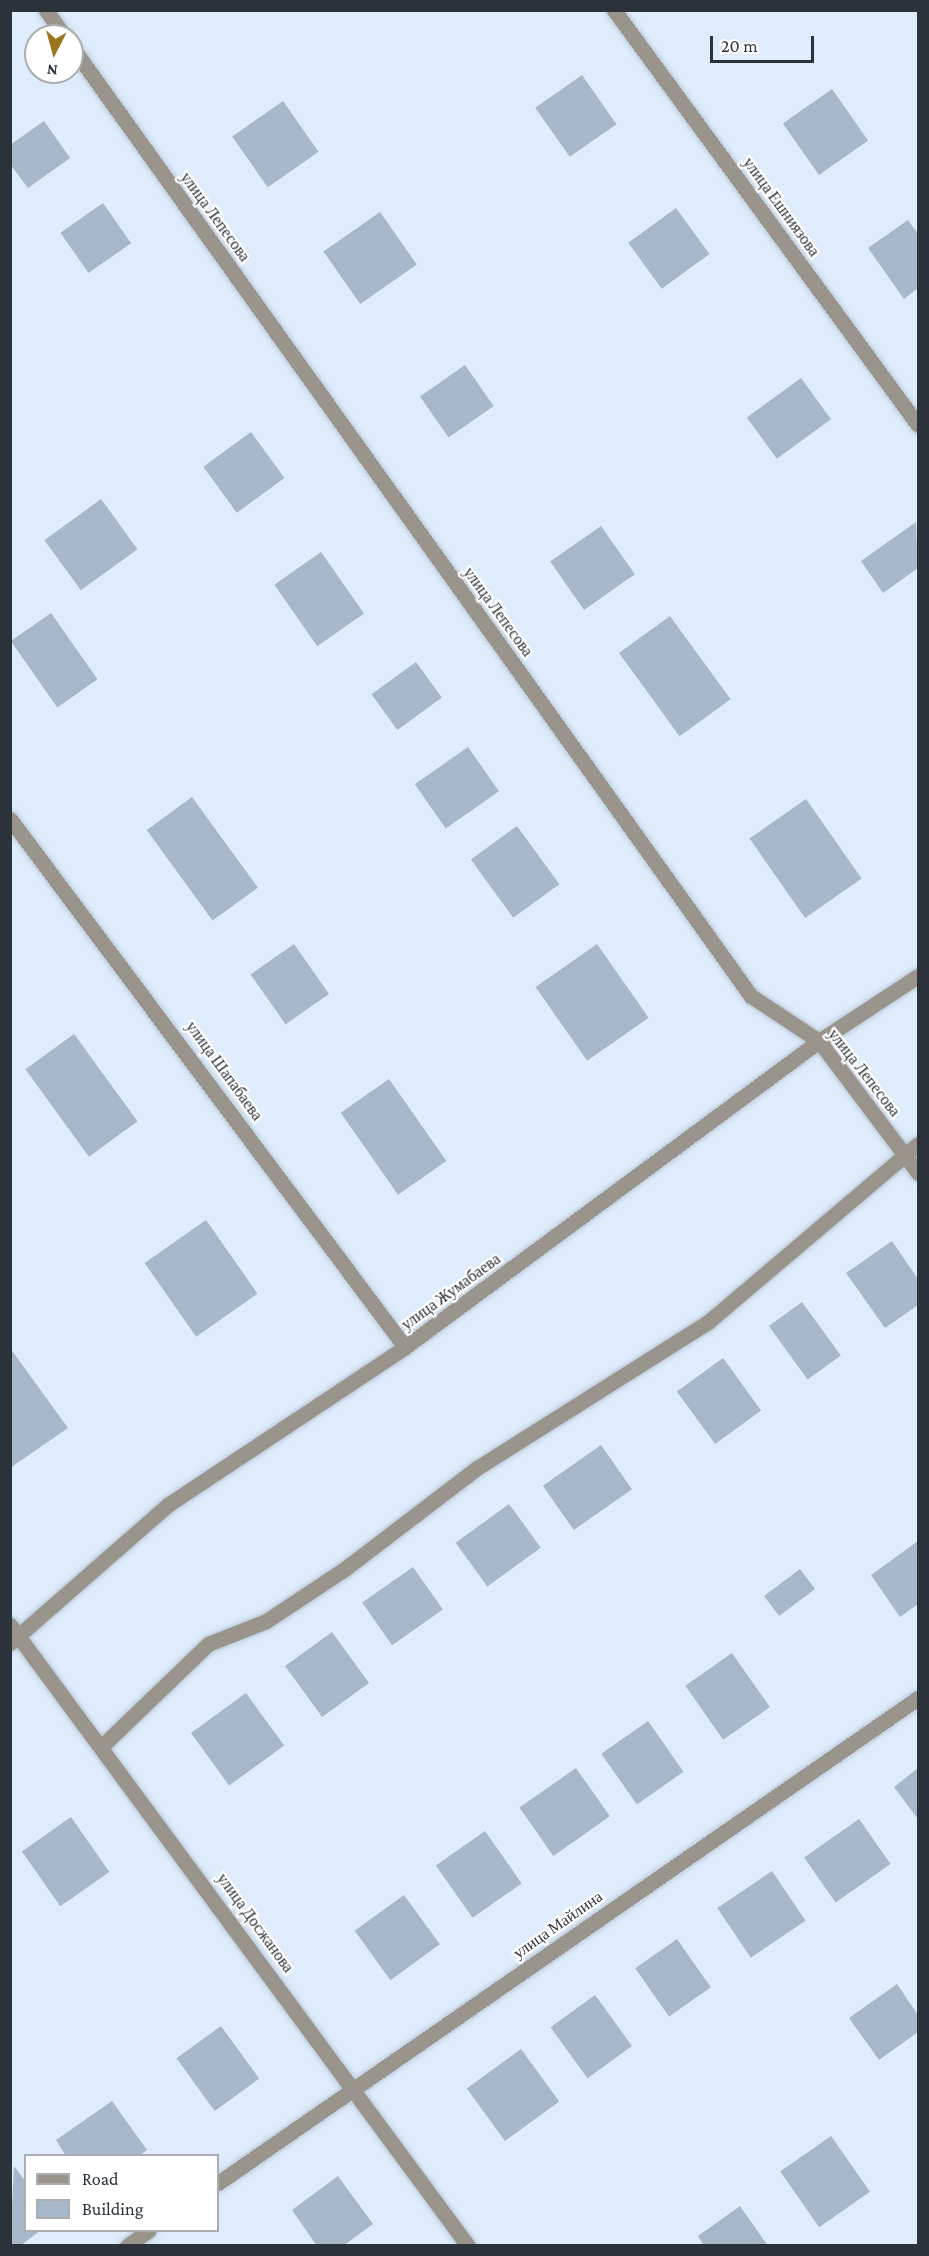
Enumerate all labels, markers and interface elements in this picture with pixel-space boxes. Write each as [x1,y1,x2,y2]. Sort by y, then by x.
north arrow [24,24,84,84]
scale bar [713,24,816,62]
text: 20 m [721,36,758,56]
text: N [46,61,59,79]
street label: улица Ешниязова [739,154,823,260]
street label: улица Лепесова [176,168,254,266]
street label: улица Лепесова [459,563,537,661]
street label: улица Шапабаева [182,1018,266,1124]
street label: улица Лепесова [824,1025,904,1121]
street label: улица Жумабаева [398,1250,504,1334]
street label: улица Досжанова [213,1870,297,1976]
street label: улица Майлина [510,1887,606,1963]
legend [24,2154,219,2232]
text: Road [82,2169,119,2189]
text: Building [82,2199,143,2219]

